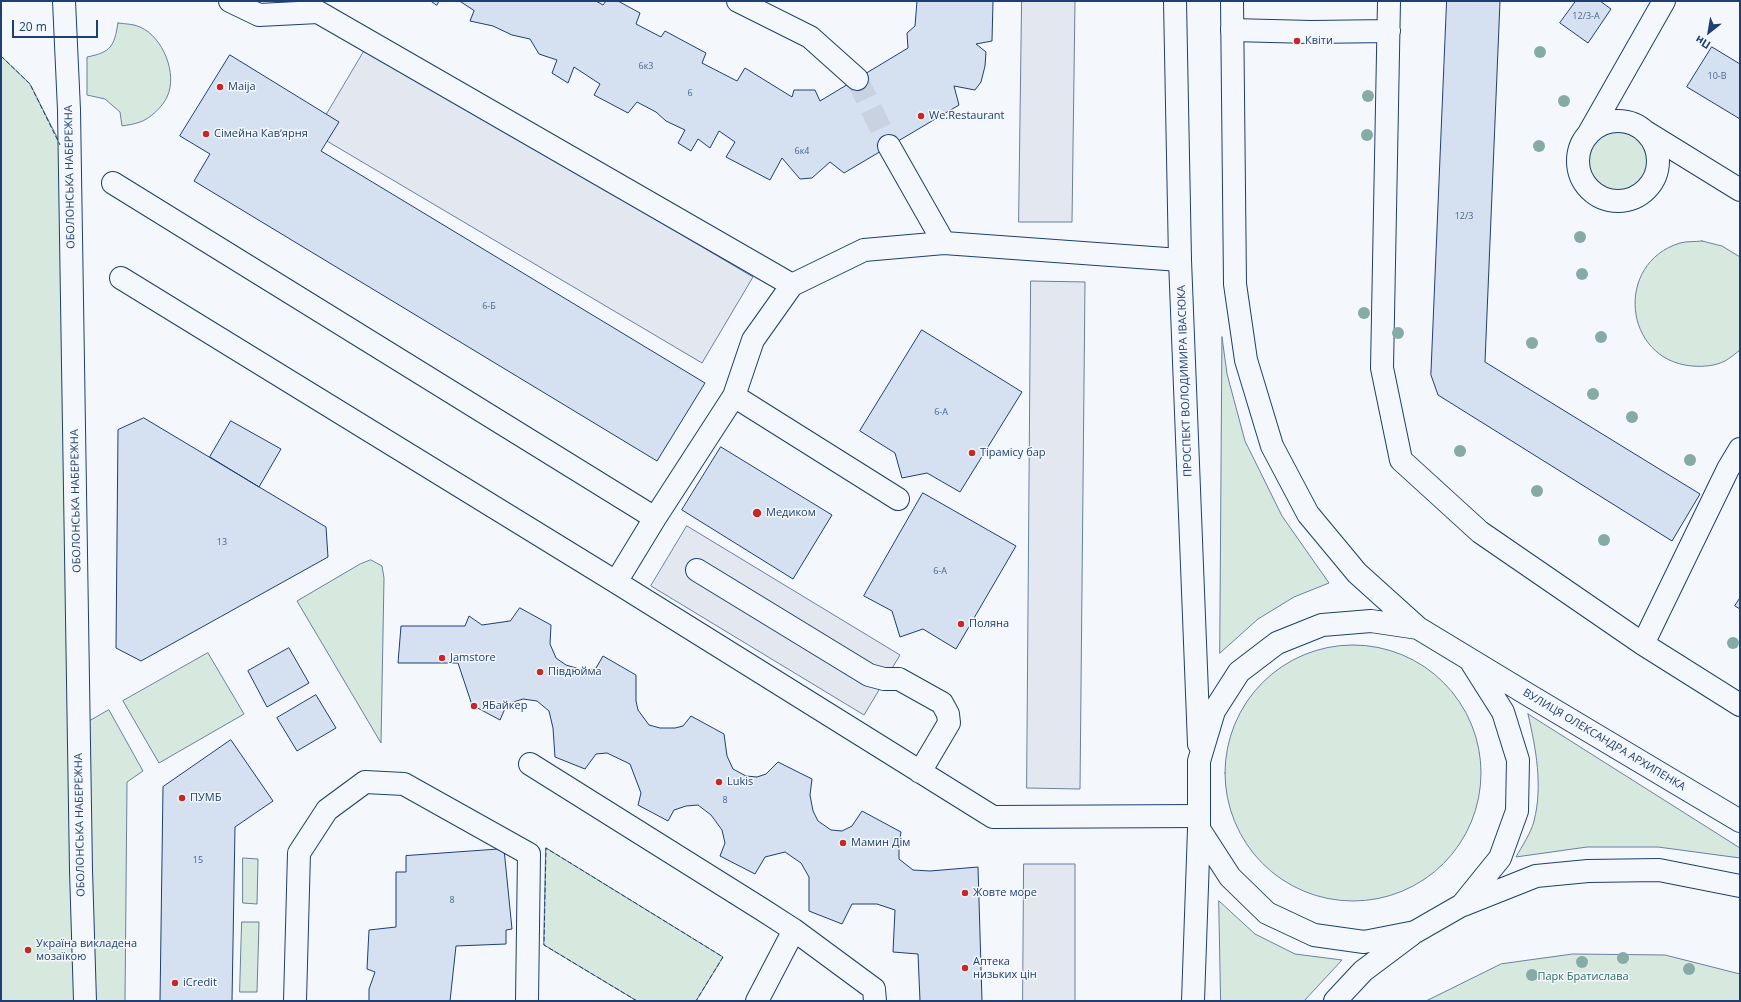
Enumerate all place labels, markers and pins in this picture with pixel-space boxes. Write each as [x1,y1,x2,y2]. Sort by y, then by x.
place label: Квiти [1305,34,1333,48]
marker: Квiти [1292,36,1302,46]
place label: Maija [228,80,256,94]
marker: Maija [215,82,225,92]
place label: We.Restaurant [929,109,1004,123]
marker: We.Restaurant [916,111,926,121]
place label: Сімейна Кавʼярня [214,127,308,141]
marker: Сімейна Кавʼярня [201,129,211,139]
place label: Тірамісу бар [980,446,1046,460]
marker: Тірамісу бар [967,448,977,458]
place label: Медиком [766,506,816,520]
marker: Медиком [751,507,763,519]
place label: Поляна [969,617,1009,631]
marker: Поляна [956,619,966,629]
place label: Jamstore [450,651,496,665]
marker: Jamstore [437,653,447,663]
place label: Півдюйма [548,665,602,679]
marker: Півдюйма [535,667,545,677]
place label: ЯБайкер [482,699,527,713]
marker: ЯБайкер [469,701,479,711]
place label: Lukis [727,775,753,789]
marker: Lukis [714,777,724,787]
place label: ПУМБ [190,791,221,805]
marker: ПУМБ [177,793,187,803]
place label: Мамин Дім [851,836,910,850]
marker: Мамин Дім [838,838,848,848]
place label: Жовте море [973,886,1037,900]
marker: Жовте море [960,888,970,898]
place label: Україна викладена мозаїкою [36,937,137,963]
marker: Україна викладена мозаїкою [23,945,33,955]
place label: Аптека низьких цін [973,955,1037,981]
marker: Аптека низьких цін [960,963,970,973]
place label: iCredit [183,976,217,990]
marker: iCredit [170,978,180,988]

